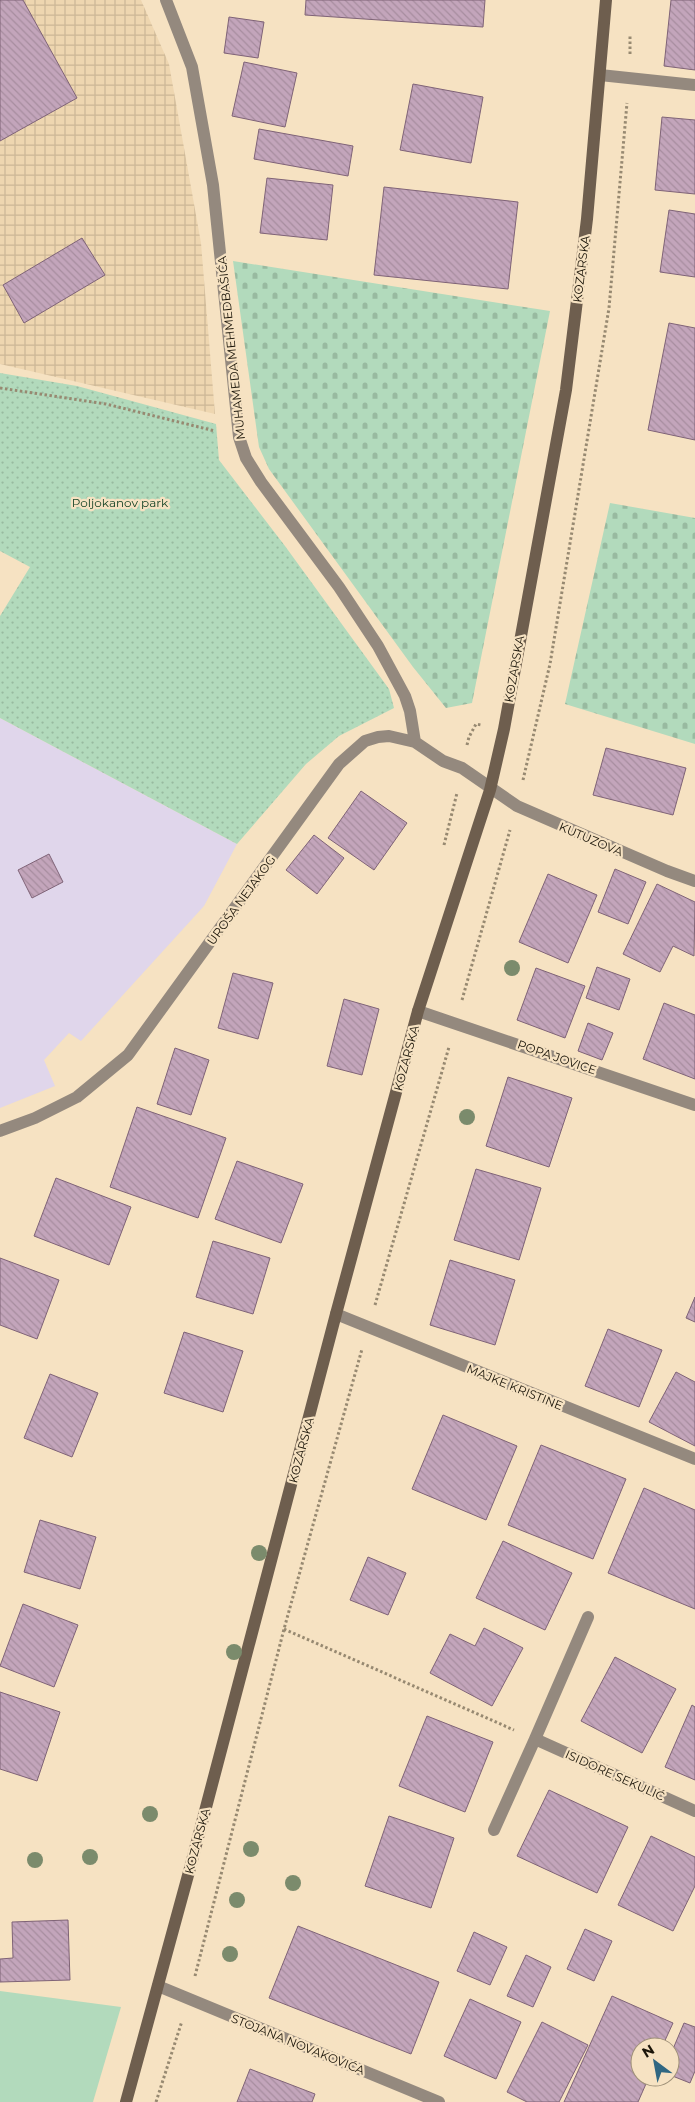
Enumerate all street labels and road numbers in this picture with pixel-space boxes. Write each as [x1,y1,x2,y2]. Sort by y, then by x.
street label: KOZARSKA [569,234,593,303]
street label: MUHAMEDA MEHMEDBAŠIĆA [214,255,248,441]
street label: KOZARSKA [501,634,527,703]
street label: KUTUZOVA [557,819,626,859]
street label: UROŠA NEJAKOG [203,852,279,948]
street label: KOZARSKA [390,1023,422,1092]
street label: POPA JOVICE [515,1036,599,1078]
street label: MAJKE KRISTINE [465,1361,565,1413]
street label: KOZARSKA [285,1415,317,1484]
street label: ISIDORE SEKULIĆ [563,1746,667,1804]
street label: KOZARSKA [181,1806,213,1875]
street label: STOJANA NOVAKOVIĆA [229,2010,367,2078]

